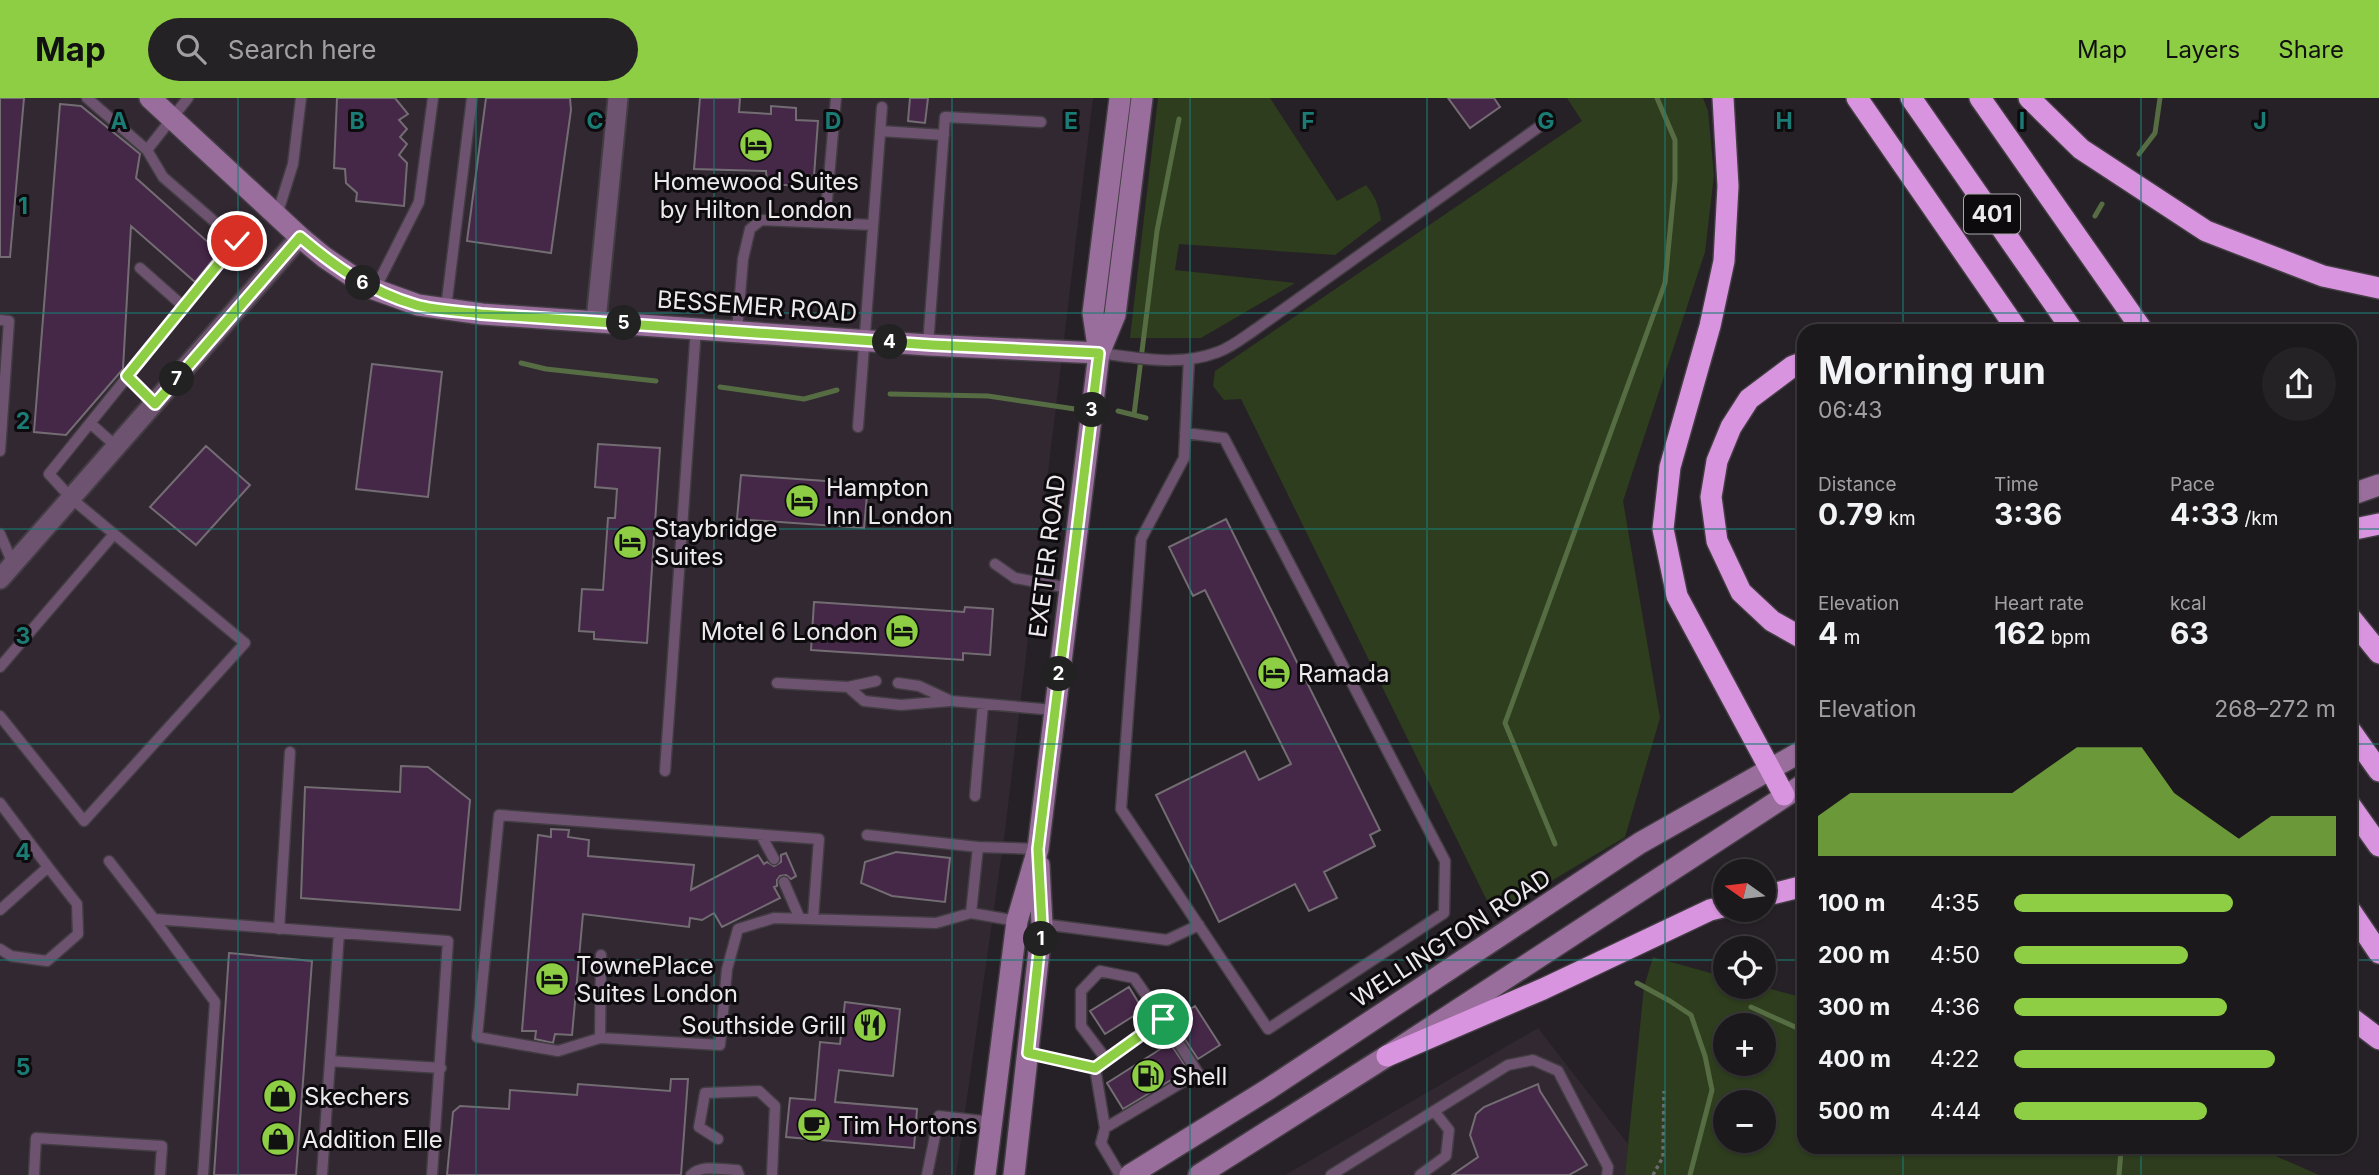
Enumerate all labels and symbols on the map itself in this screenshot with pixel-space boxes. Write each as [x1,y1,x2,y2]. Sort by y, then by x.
text: A [110,107,128,135]
text: B [349,107,365,135]
text: C [586,107,604,135]
text: D [825,107,841,135]
text: E [1064,107,1078,135]
text: F [1301,107,1315,135]
text: G [1537,107,1555,135]
text: H [1775,107,1793,135]
text: I [2019,107,2025,135]
text: J [2253,107,2267,135]
hotel icon: Homewood Suites by Hilton London [737,126,775,164]
place label: Homewood Suites by Hilton London [653,167,859,224]
text: 1 [18,192,28,220]
road number: 401 [1964,195,2020,234]
pin [207,211,267,271]
pin: 6 [346,266,380,300]
street label: BESSEMER ROAD [656,285,858,327]
pin: 5 [606,306,642,341]
pin: 4 [872,324,908,360]
pin: 7 [160,362,194,396]
pin: 3 [1074,392,1110,428]
text: 2 [16,407,30,435]
place label: Hampton Inn London [826,473,953,530]
street label: EXETER ROAD [1023,473,1071,639]
hotel icon: Hampton Inn London [783,482,821,520]
place label: Staybridge Suites [654,514,777,571]
hotel icon: Staybridge Suites [611,523,649,561]
hotel icon: Motel 6 London [883,612,921,650]
place label: Motel 6 London [701,617,878,646]
text: 3 [16,622,30,650]
hotel icon: Ramada [1255,654,1293,692]
pin: 2 [1042,656,1076,692]
place label: Ramada [1298,659,1389,688]
text: 4 [15,838,31,866]
north arrow [1713,859,1776,922]
street label: WELLINGTON ROAD [1346,863,1556,1013]
pin: 1 [1024,922,1058,956]
place label: TownePlace Suites London [576,951,738,1008]
hotel icon: TownePlace Suites London [533,960,571,998]
pin [1133,989,1193,1049]
restaurant icon: Southside Grill [851,1006,889,1044]
place label: Southside Grill [681,1011,846,1040]
text: 5 [16,1053,30,1081]
fuel station icon: Shell [1129,1057,1167,1095]
place label: Shell [1172,1062,1227,1091]
shop icon: Skechers [261,1077,299,1115]
place label: Skechers [304,1082,410,1111]
cafe icon: Tim Hortons [795,1106,833,1144]
place label: Tim Hortons [838,1111,978,1140]
shop icon: Addition Elle [259,1120,297,1158]
place label: Addition Elle [302,1125,443,1154]

